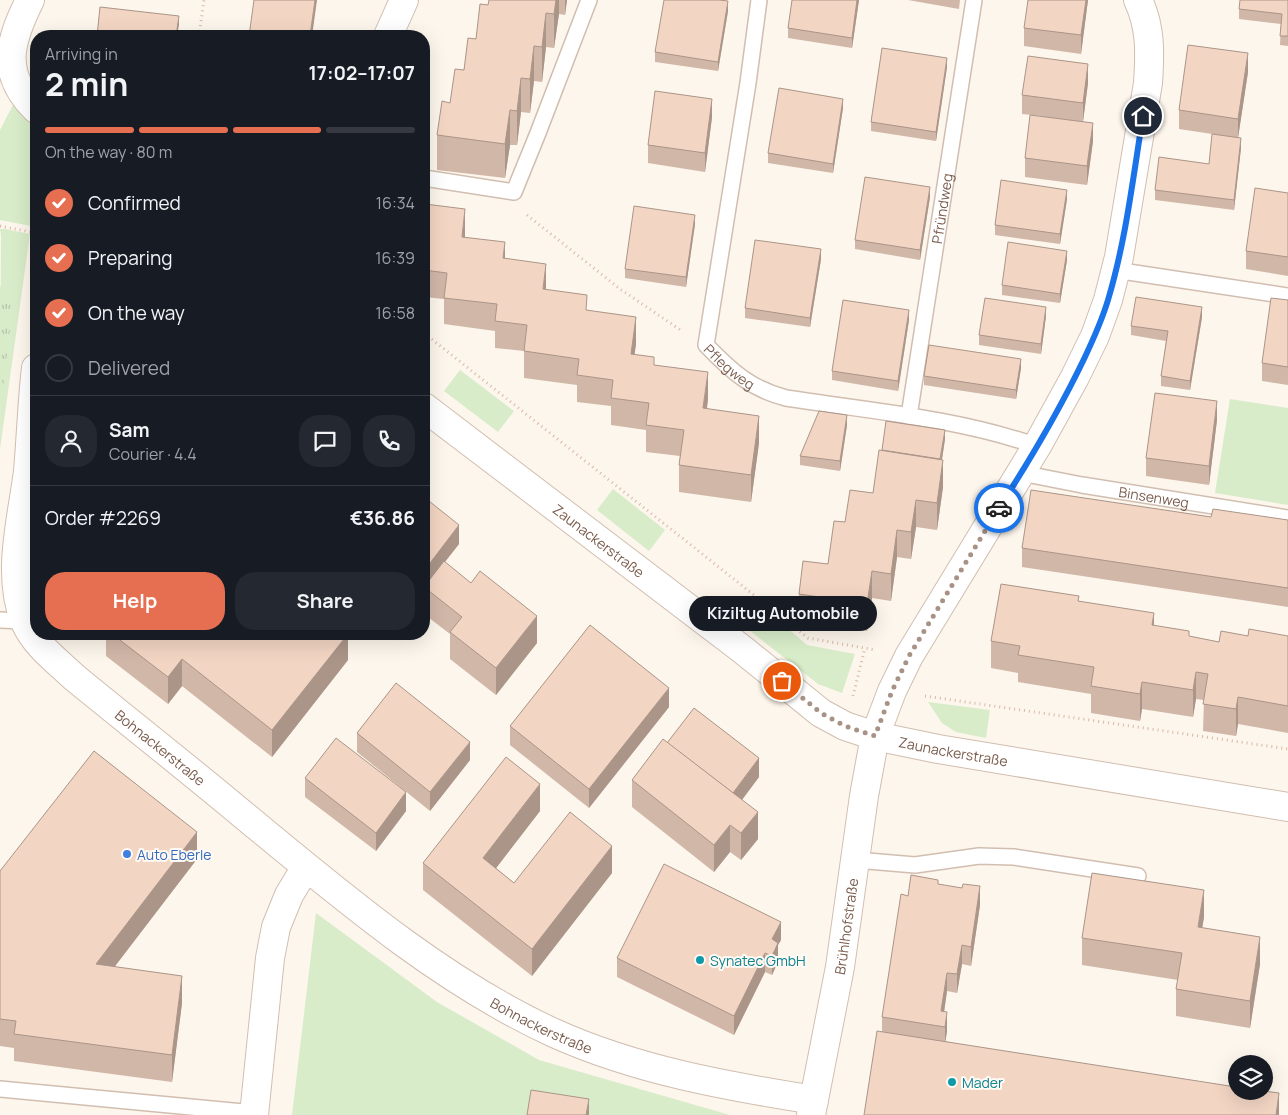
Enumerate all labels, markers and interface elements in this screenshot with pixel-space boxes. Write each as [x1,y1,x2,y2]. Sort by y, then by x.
text: Arriving in [45,43,118,65]
text: 17:02–17:07 [308,60,415,86]
text: 2 min [45,62,128,106]
pin [1122,95,1164,137]
icon: home [1129,102,1157,130]
text: On the way · 80 m [45,141,172,163]
street label: Pfründweg [927,172,956,245]
icon: check [45,189,73,217]
text: Confirmed [88,190,181,216]
text: 16:34 [376,192,415,214]
icon: check [45,244,73,272]
text: Preparing [88,245,173,271]
text: 16:39 [375,247,415,269]
icon: check [45,299,73,327]
text: On the way [88,300,185,326]
text: 16:58 [376,302,415,324]
street label: Pflegweg [700,339,759,393]
text: Delivered [88,355,170,381]
button: person [45,415,97,467]
button: chat [299,415,351,467]
button: phone [363,415,415,467]
text: Sam [109,417,150,443]
text: Courier · 4.4 [109,443,197,465]
street label: Binsenweg [1117,482,1190,512]
courier [974,483,1024,533]
icon: car [985,494,1013,522]
street label: Zaunackerstraße [549,499,649,581]
text: Order #2269 [45,505,161,531]
text: €36.86 [350,505,415,531]
button: Help [45,572,225,630]
button: Share [235,572,415,630]
callout: Kiziltug Automobile [688,596,876,631]
text: Kiziltug Automobile [707,602,859,624]
pin [761,660,803,702]
icon: bag [768,667,796,695]
street label: Bohnackerstraße [111,705,210,790]
street label: Zaunackerstraße [897,732,1009,770]
place label: Auto Eberle [137,845,212,864]
marker: Auto Eberle [121,848,133,860]
street label: Brühlhofstraße [829,877,862,976]
place label: Synatec GmbH [710,951,806,970]
marker: Synatec GmbH [694,954,706,966]
street label: Bohnackerstraße [487,992,595,1057]
map controls [1228,1055,1273,1100]
button: layers [1228,1055,1273,1100]
place label: Mader [962,1073,1003,1092]
marker: Mader [946,1076,958,1088]

